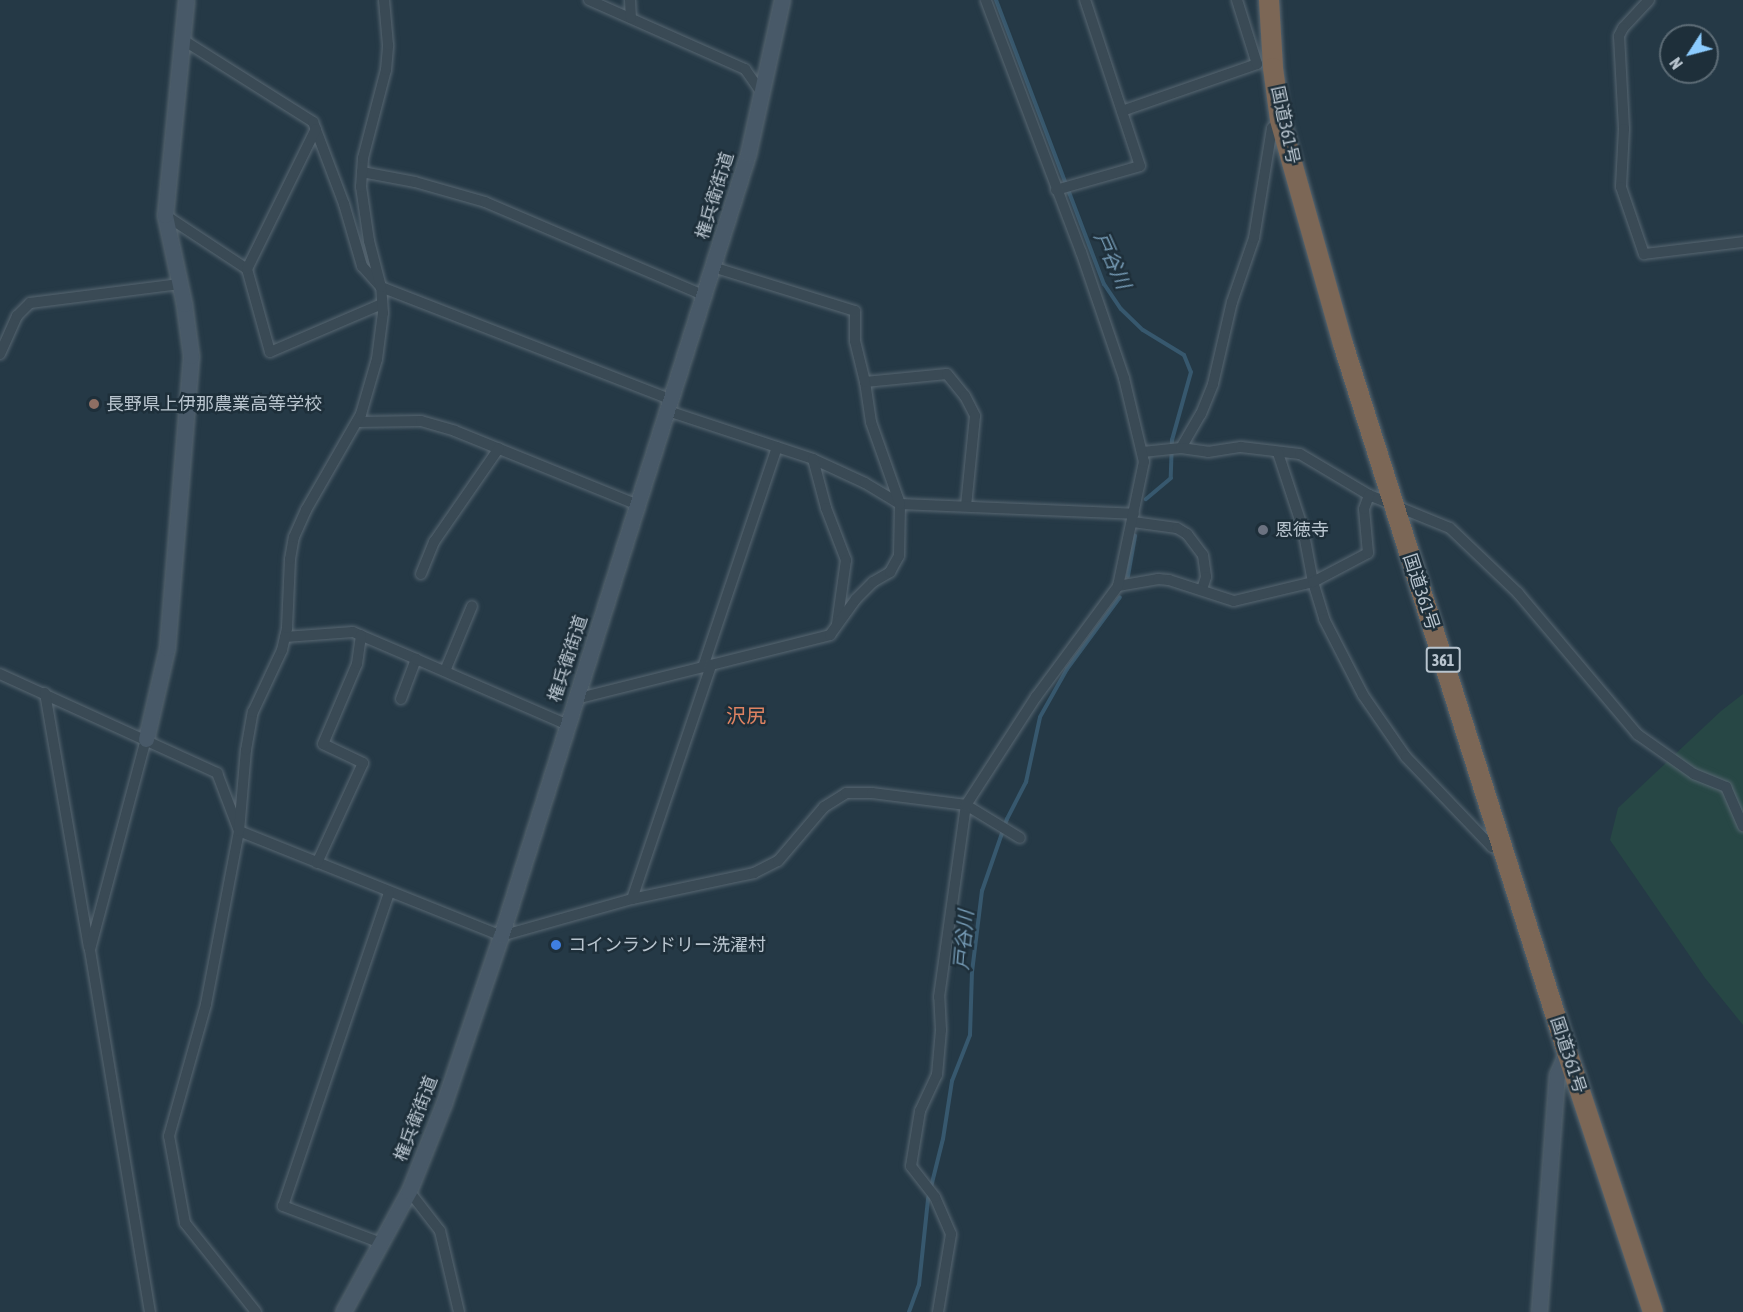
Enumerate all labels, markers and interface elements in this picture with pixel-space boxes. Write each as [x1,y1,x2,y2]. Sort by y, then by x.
north arrow [1659,24,1719,84]
text: N [1666,54,1686,73]
street label: 国道361号 [1266,84,1304,166]
street label: 権兵衛街道 [692,150,738,242]
water label: 戸谷川 [1090,228,1136,292]
place label: 長野県上伊那農業高等学校 [106,393,322,415]
marker: 長野県上伊那農業高等学校 [87,397,101,411]
place label: 恩徳寺 [1275,519,1329,541]
marker: 恩徳寺 [1256,523,1270,537]
street label: 国道361号 [1398,551,1444,633]
street label: 権兵衛街道 [544,613,592,705]
road number: 361 [1425,647,1461,673]
district label: 沢尻 [726,703,766,727]
water label: 戸谷川 [948,909,978,971]
place label: コインランドリー洗濯村 [568,934,766,956]
marker: コインランドリー洗濯村 [549,938,563,952]
street label: 国道361号 [1545,1014,1591,1096]
street label: 権兵衛街道 [390,1073,442,1165]

